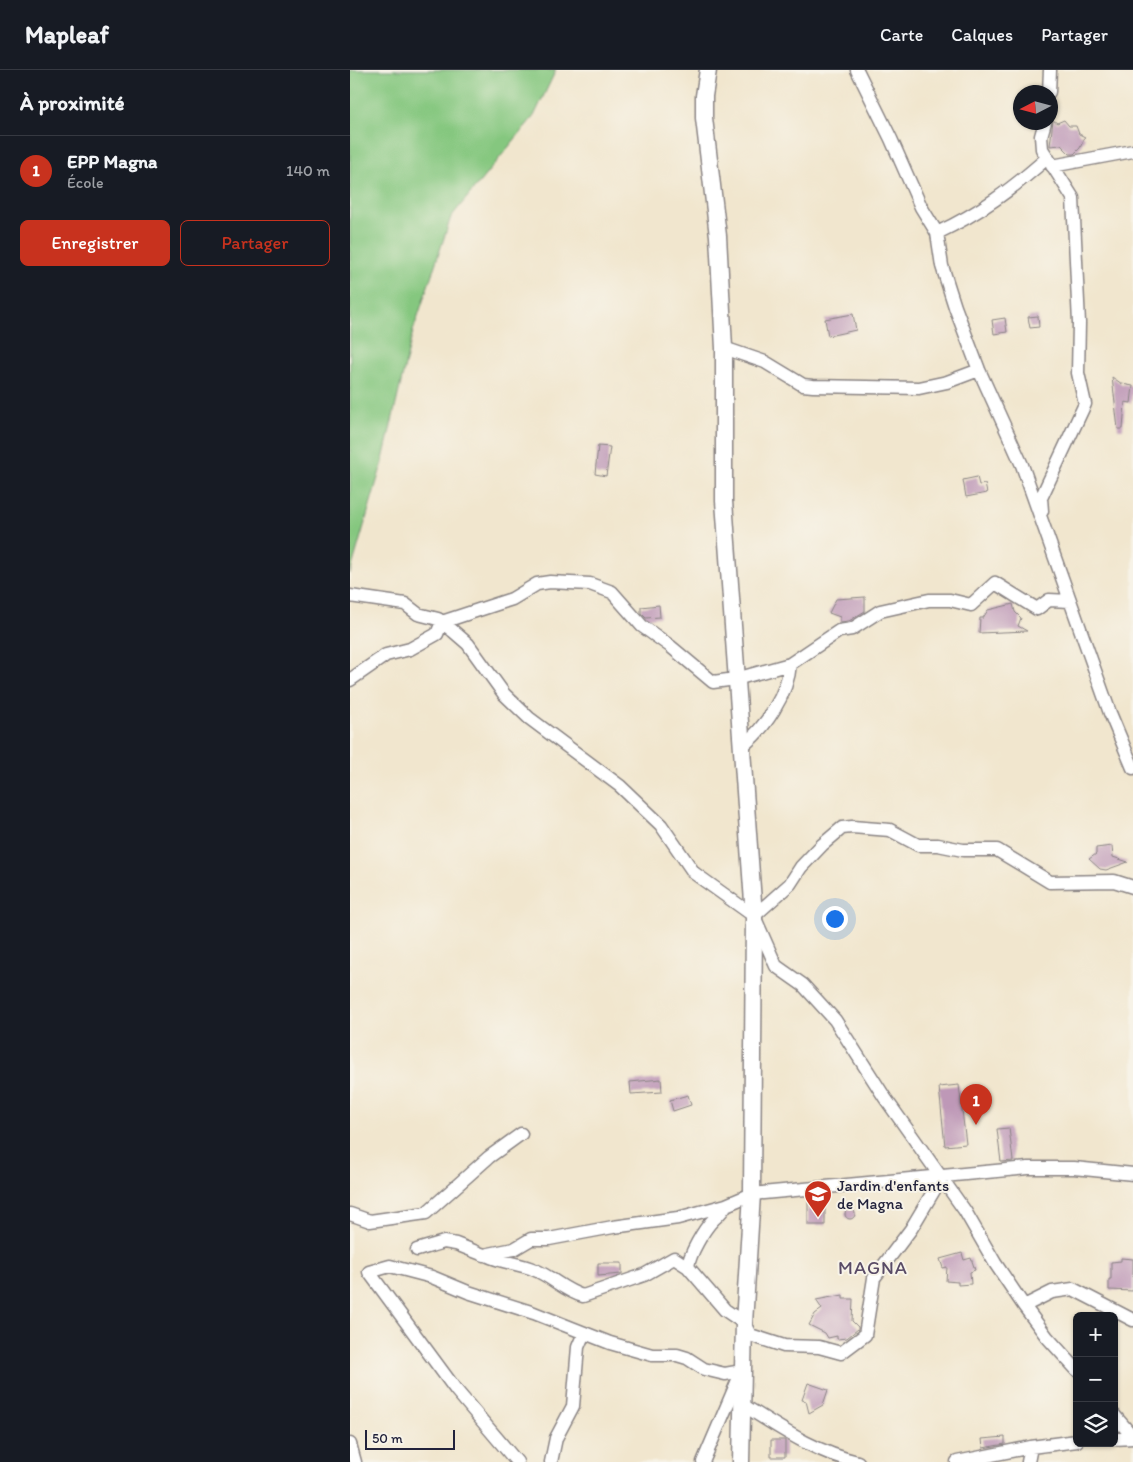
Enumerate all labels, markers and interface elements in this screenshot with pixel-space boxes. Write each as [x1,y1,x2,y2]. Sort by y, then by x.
text: Mapleaf [25,20,109,49]
text: Carte [880,24,923,46]
text: Calques [951,24,1013,46]
text: Partager [1041,24,1108,46]
north arrow [1013,85,1058,130]
text: À proximité [20,90,125,115]
text: EPP Magna [67,150,157,173]
text: 1 [32,161,40,180]
text: 140 m [286,161,330,180]
text: École [67,173,104,192]
button: Enregistrer [20,220,170,266]
button: Partager [180,220,330,266]
your location [822,906,848,932]
pin: 1 [960,1084,992,1125]
place label: Jardin d'enfants de Magna [837,1176,949,1213]
school or university icon: Jardin d'enfants de Magna [803,1179,833,1218]
district label: MAGNA [838,1256,908,1279]
map controls [1073,1312,1118,1447]
button: + [1073,1312,1118,1357]
button: − [1073,1357,1118,1402]
button: layers [1073,1402,1118,1447]
scale bar [365,1427,455,1450]
text: 50 m [372,1430,403,1447]

